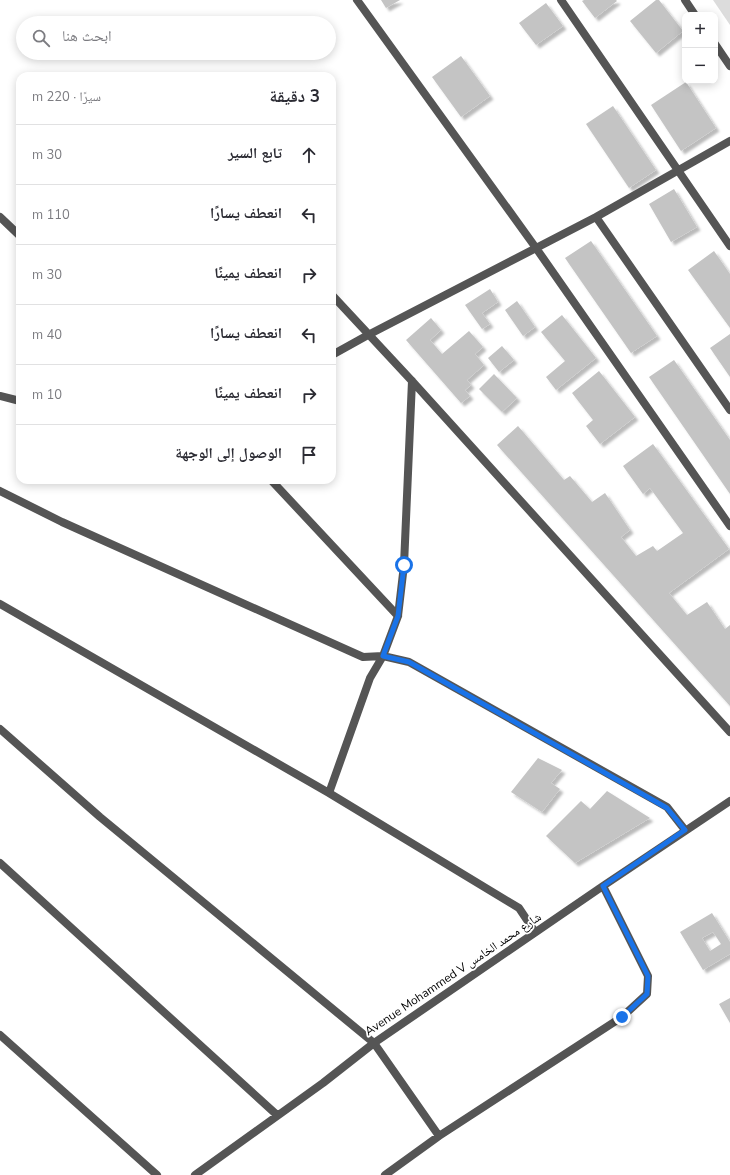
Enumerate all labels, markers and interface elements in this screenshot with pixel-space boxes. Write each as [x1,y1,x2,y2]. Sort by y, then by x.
map controls [682,12,718,84]
button: + [682,12,718,48]
search box [16,16,336,60]
text: ابحث هنا [62,26,112,46]
icon: search [30,27,52,49]
button: − [682,48,718,84]
text: 3 دقيقة [270,85,320,108]
text: سيرًا · 220 m [32,88,101,106]
text: تابع السير [228,143,282,163]
icon: ahead [298,144,320,166]
text: 30 m [32,146,62,164]
text: انعطف يسارًا [210,203,282,223]
icon: left [298,204,320,226]
text: 110 m [32,206,70,224]
text: انعطف يمينًا [214,263,282,283]
icon: right [298,264,320,286]
text: 30 m [32,266,62,284]
text: انعطف يسارًا [210,323,282,343]
icon: left [298,324,320,346]
text: 40 m [32,326,62,344]
text: انعطف يمينًا [214,383,282,403]
icon: right [298,384,320,406]
text: 10 m [32,386,62,404]
text: الوصول إلى الوجهة [175,443,282,463]
icon: arrive [298,444,320,466]
route start [395,556,413,574]
street label: Avenue Mohammed V شارع محمد الخامس [362,909,544,1039]
route end [613,1008,631,1026]

